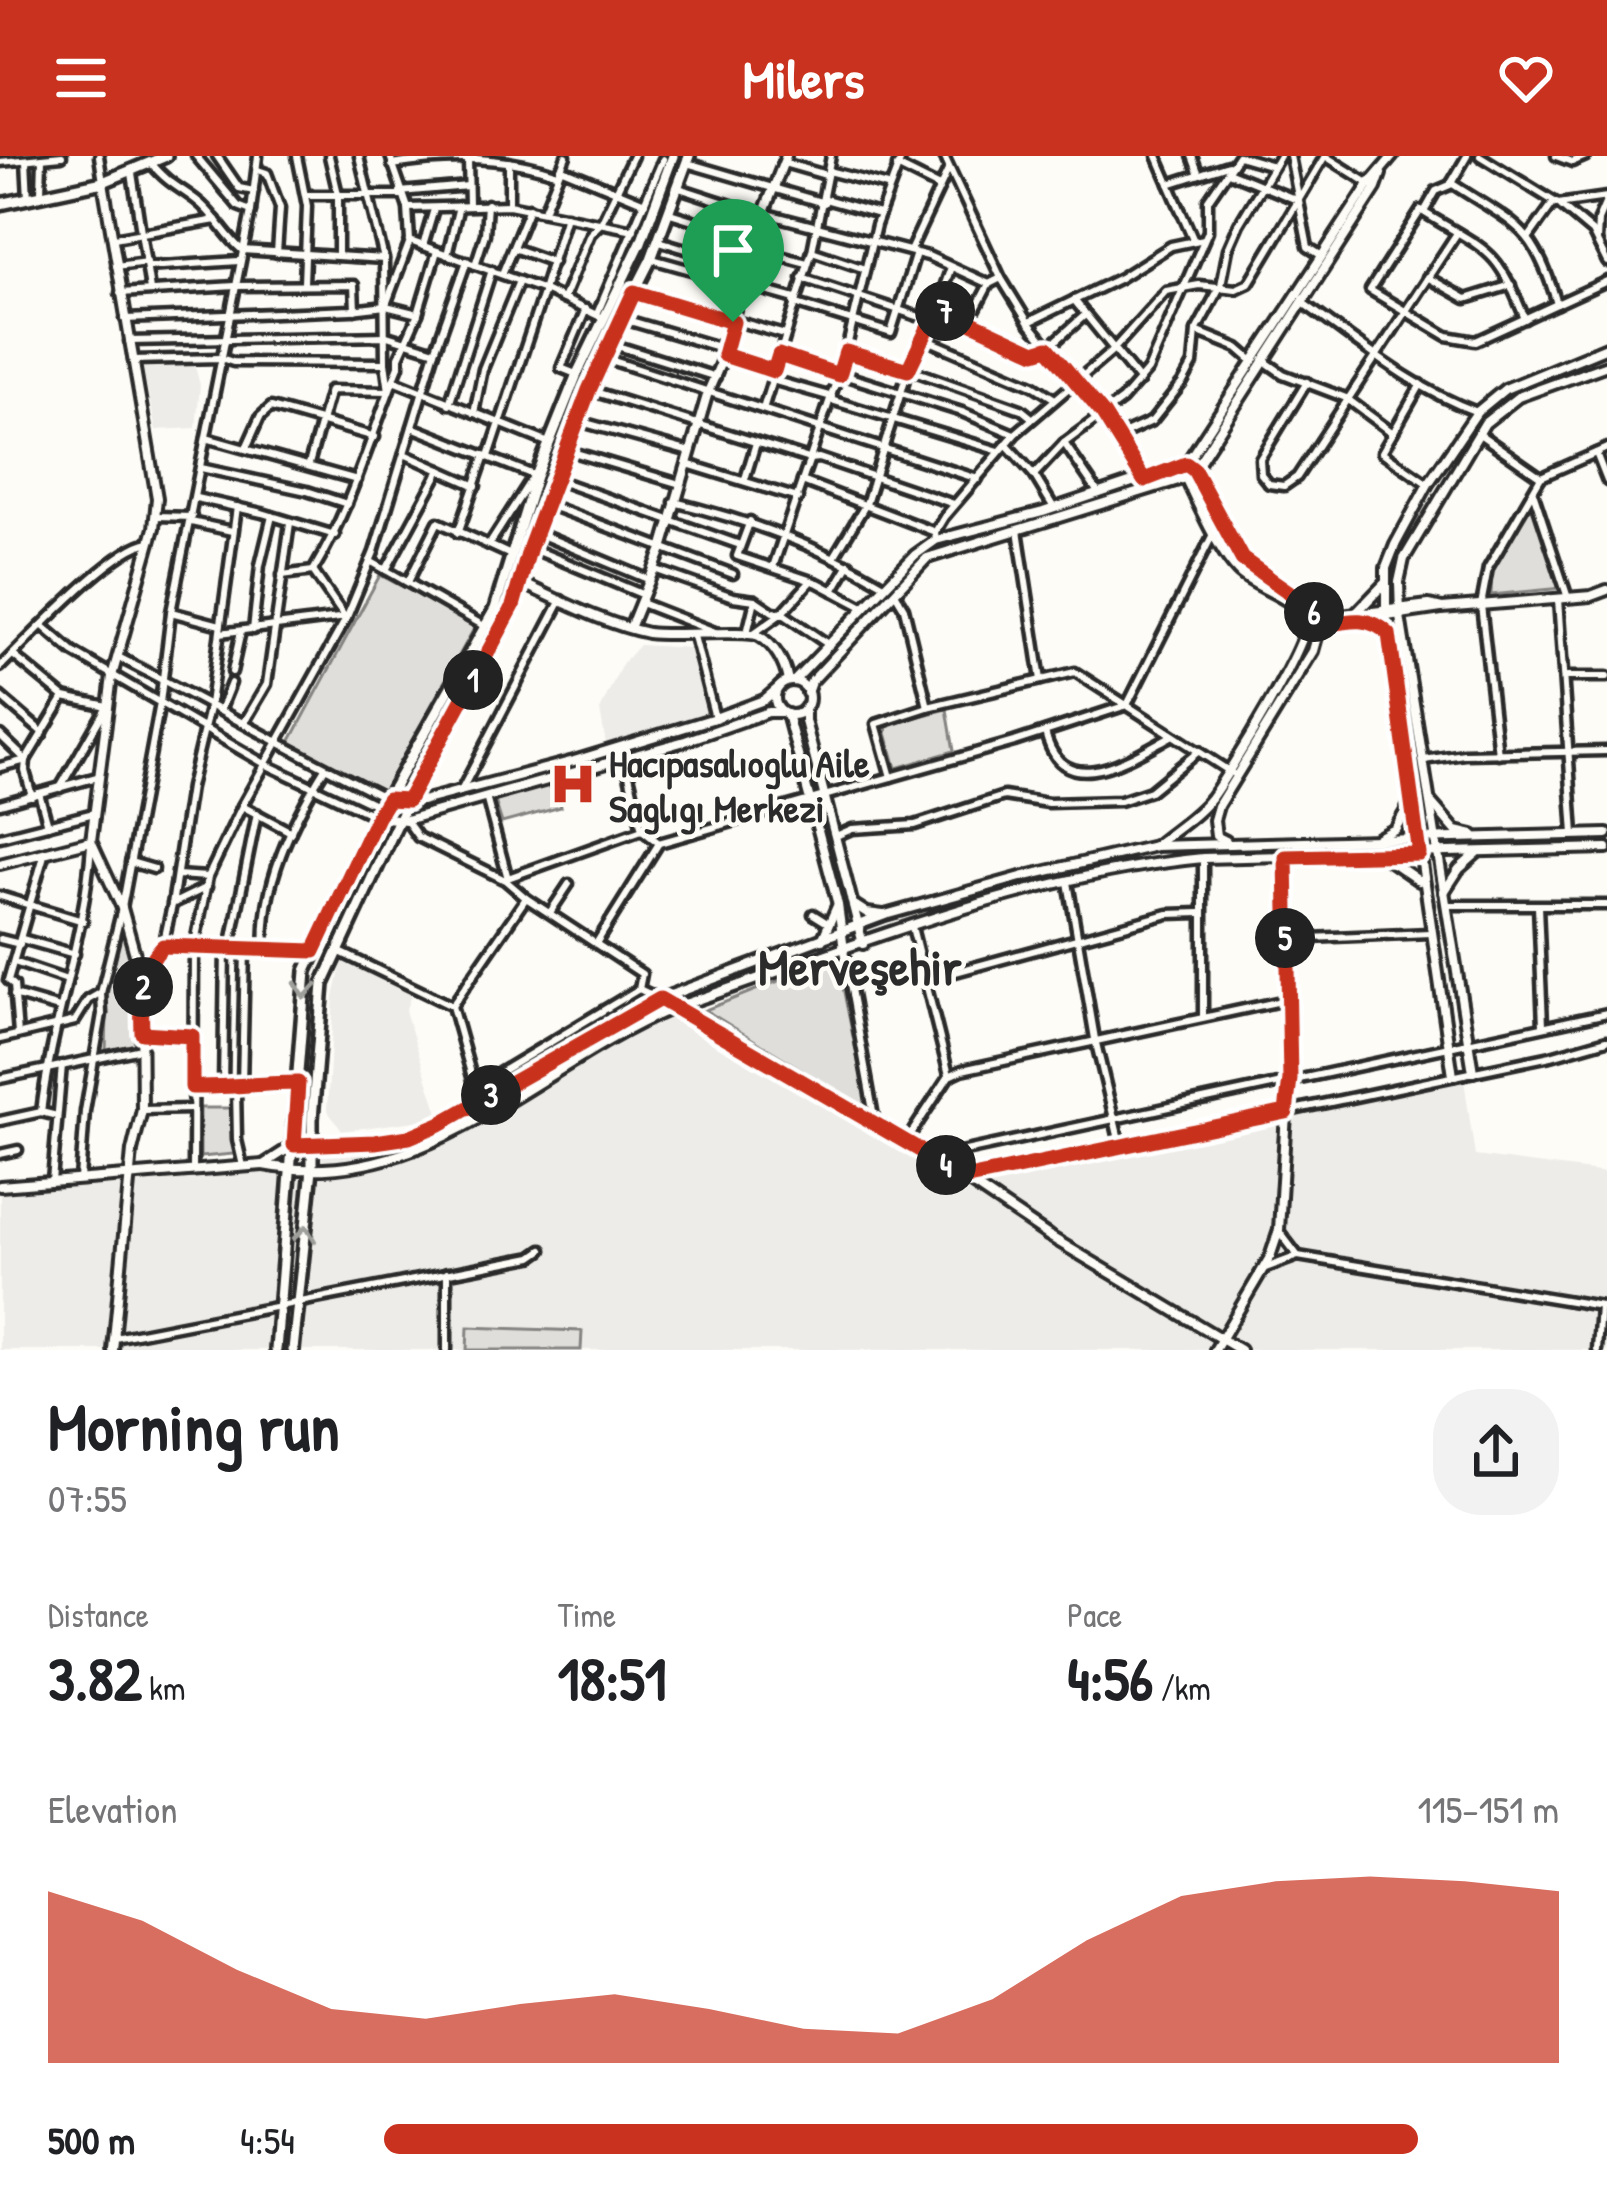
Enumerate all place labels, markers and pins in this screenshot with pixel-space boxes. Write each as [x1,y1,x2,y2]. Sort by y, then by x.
pin [682,199,784,322]
pin: 7 [915,281,975,341]
pin: 6 [1284,582,1344,642]
pin: 1 [443,650,503,710]
place label: Hacıpasalıoglu Aile Saglıgı Merkezi [609,736,870,835]
hospital icon: Hacıpasalıoglu Aile Saglıgı Merkezi [548,759,598,809]
pin: 5 [1255,908,1315,968]
pin: 2 [113,957,173,1017]
pin: 3 [461,1065,521,1125]
pin: 4 [916,1135,976,1195]

